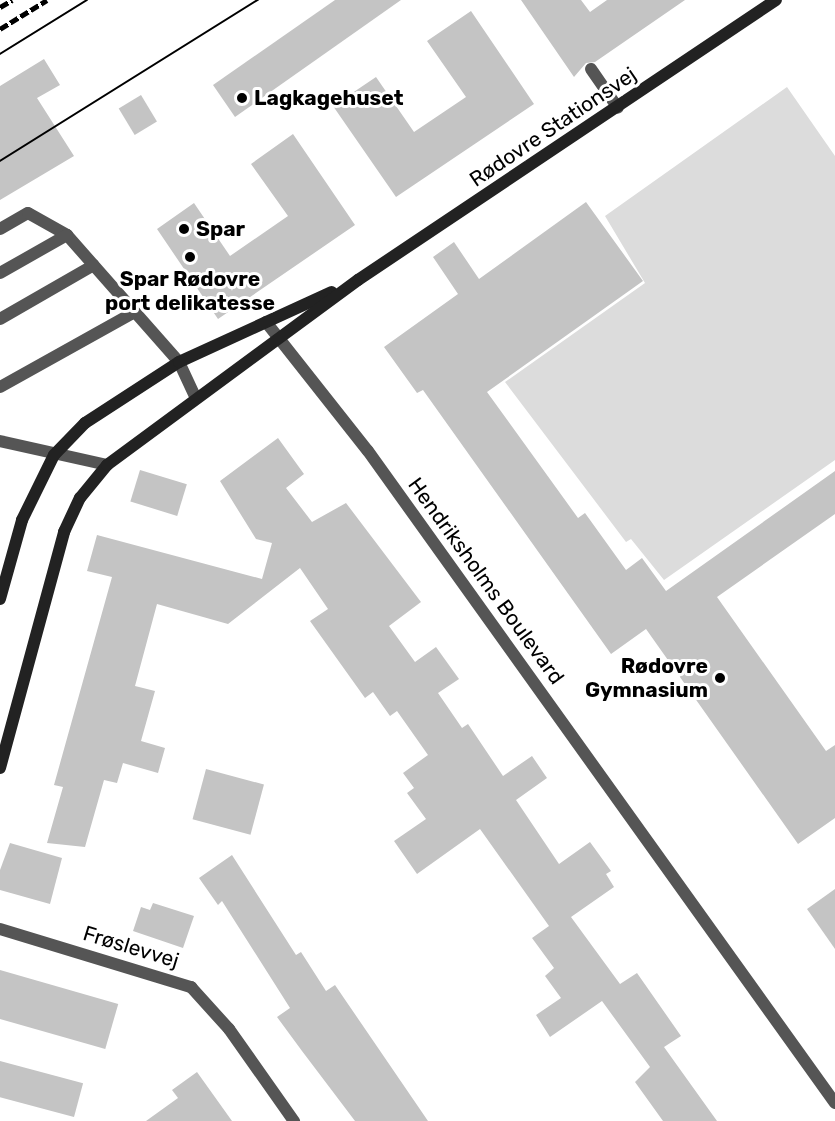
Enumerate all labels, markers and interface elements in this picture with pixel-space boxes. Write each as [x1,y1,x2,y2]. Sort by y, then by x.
street label: Rødovre Stationsvej [465,62,641,192]
place label: Lagkagehuset [254,85,403,111]
marker: Lagkagehuset [235,91,249,105]
place label: Spar [196,216,245,242]
marker: Spar [177,222,191,236]
marker: Spar Rødovre port delikatesse [183,250,197,264]
place label: Spar Rødovre port delikatesse [105,266,275,316]
street label: Hendriksholms Boulevard [403,473,569,689]
place label: Rødovre Gymnasium [585,653,708,703]
marker: Rødovre Gymnasium [713,671,727,685]
street label: Frøslevvej [80,920,182,974]

